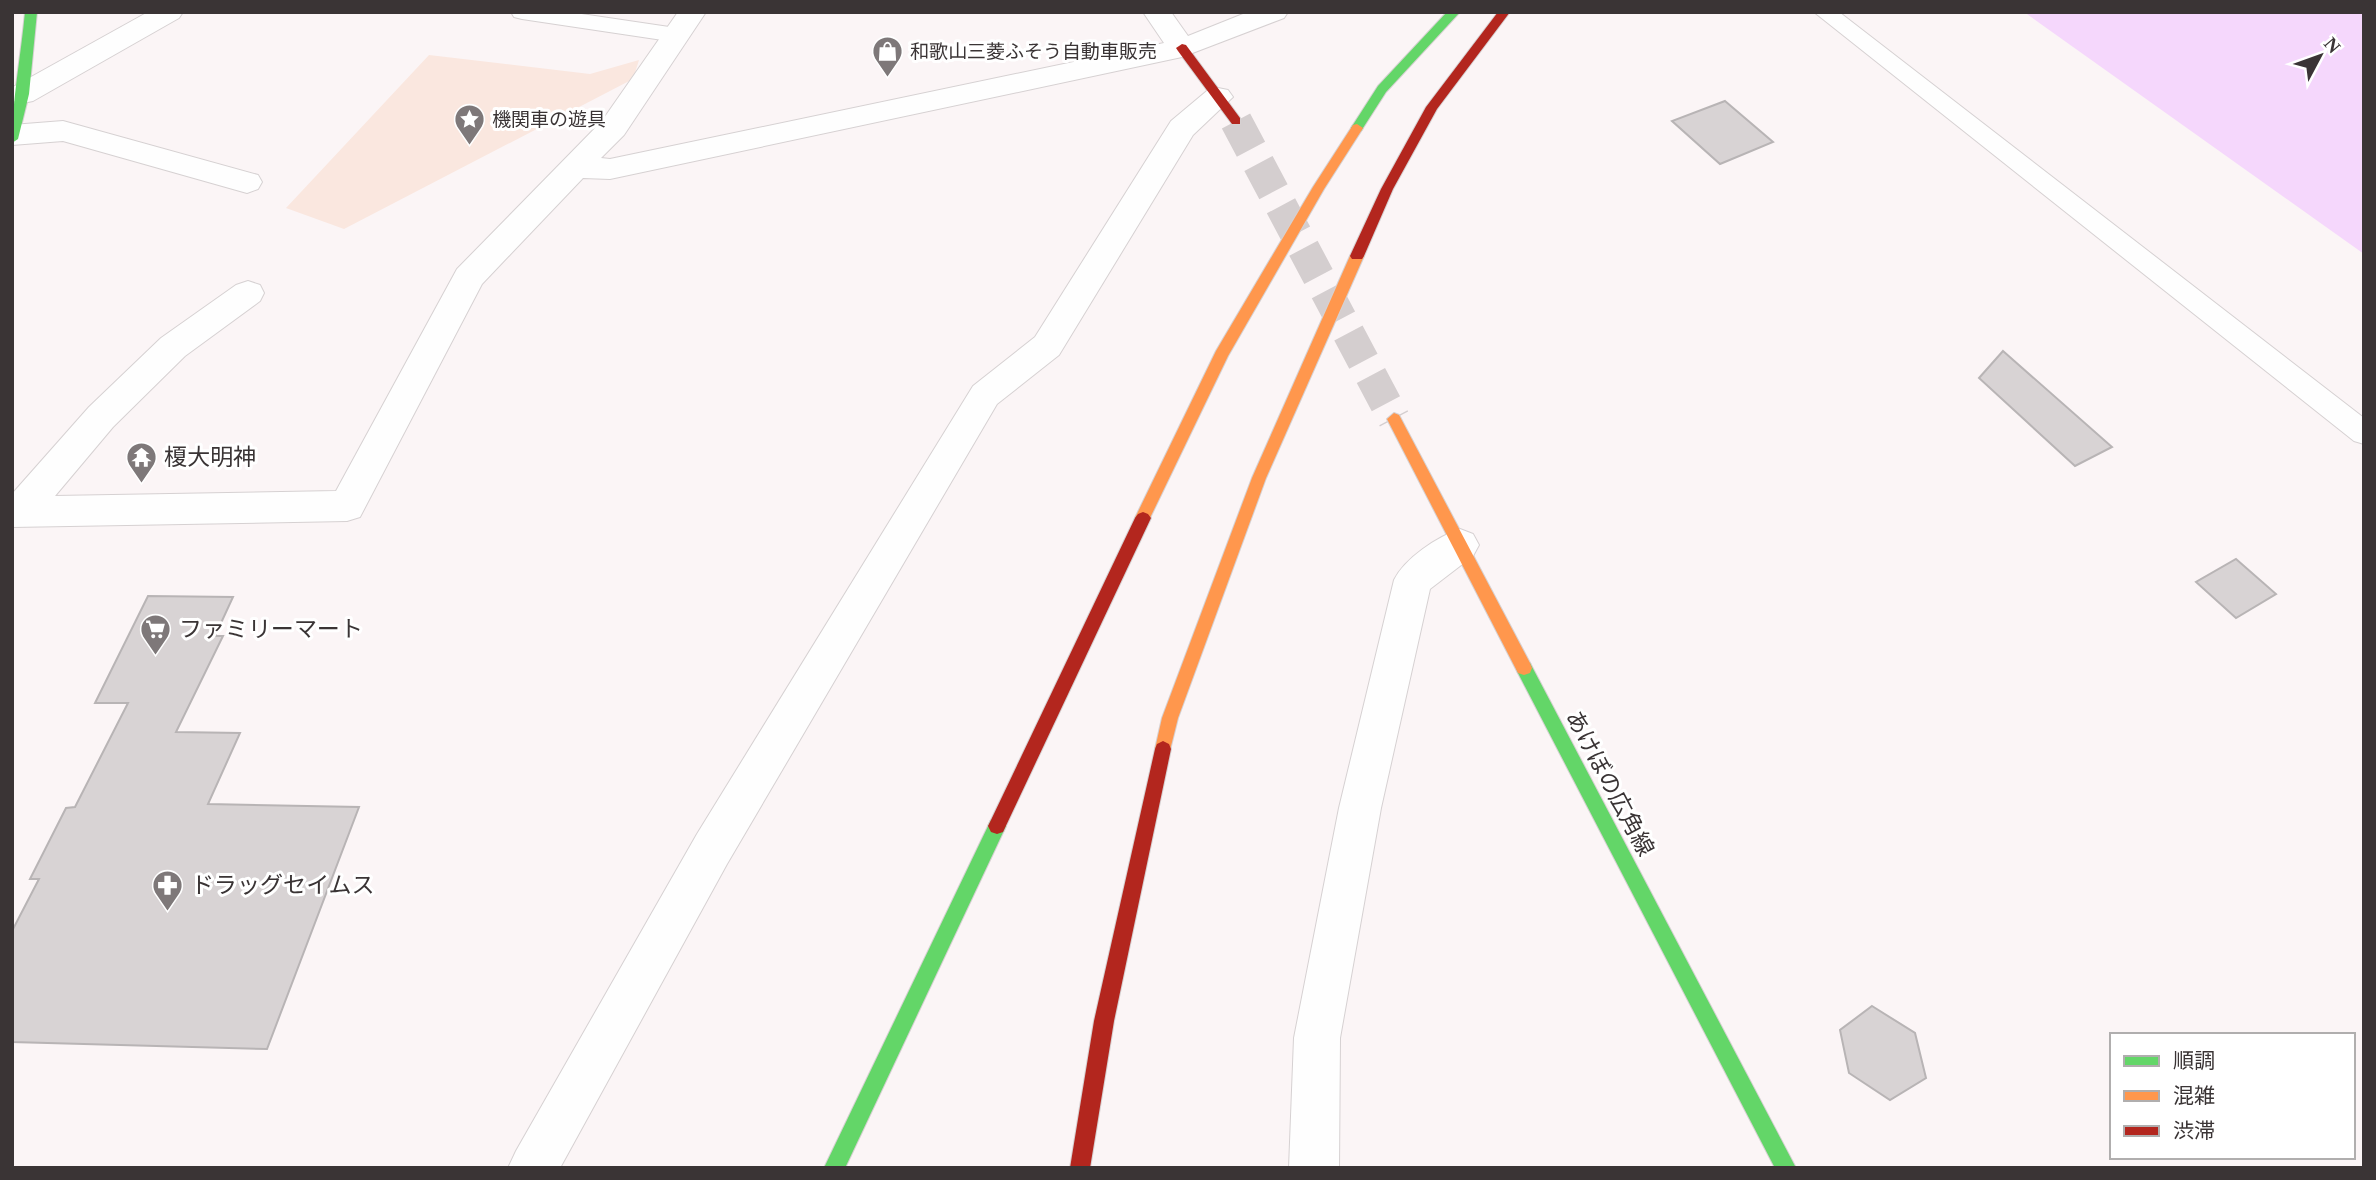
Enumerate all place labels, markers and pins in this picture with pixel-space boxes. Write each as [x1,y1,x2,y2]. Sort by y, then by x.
shop icon: 和歌山三菱ふそう自動車販売 [870,34,904,78]
place label: 和歌山三菱ふそう自動車販売 [910,41,1157,62]
place icon: 機関車の遊具 [452,102,486,146]
place label: 機関車の遊具 [492,109,606,130]
temple icon: 榎大明神 [124,440,158,484]
place label: 榎大明神 [164,445,256,470]
supermarket icon: ファミリーマート [139,612,173,656]
place label: ファミリーマート [179,617,363,642]
pharmacy icon: ドラッグセイムス [151,868,185,912]
place label: ドラッグセイムス [191,873,375,898]

